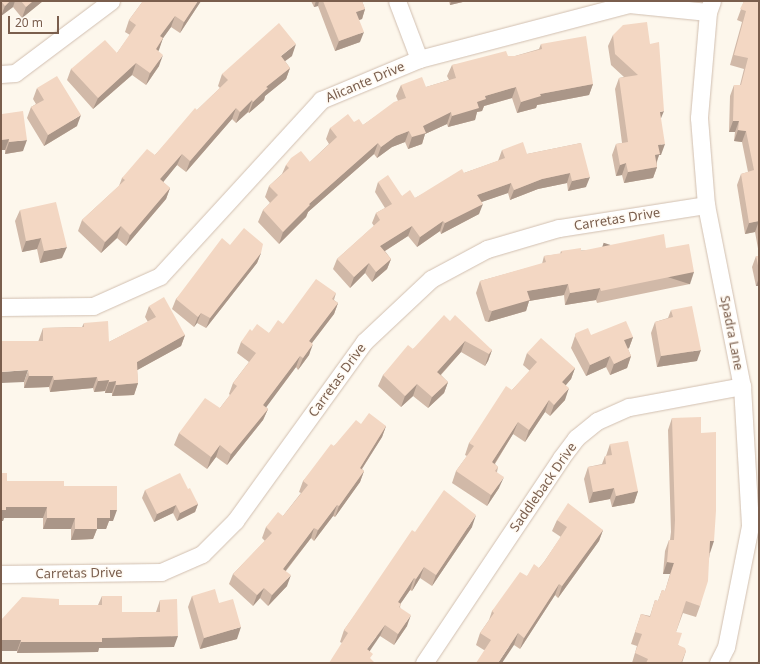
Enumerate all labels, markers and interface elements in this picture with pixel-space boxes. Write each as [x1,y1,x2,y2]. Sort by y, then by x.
scale bar [10,8,61,34]
text: 20 m [15,14,43,31]
street label: Alicante Drive [323,58,407,106]
street label: Carretas Drive [573,204,661,234]
street label: Spadra Lane [717,294,747,372]
street label: Carretas Drive [305,340,369,420]
street label: Saddleback Drive [506,439,580,535]
street label: Carretas Drive [35,564,123,582]

